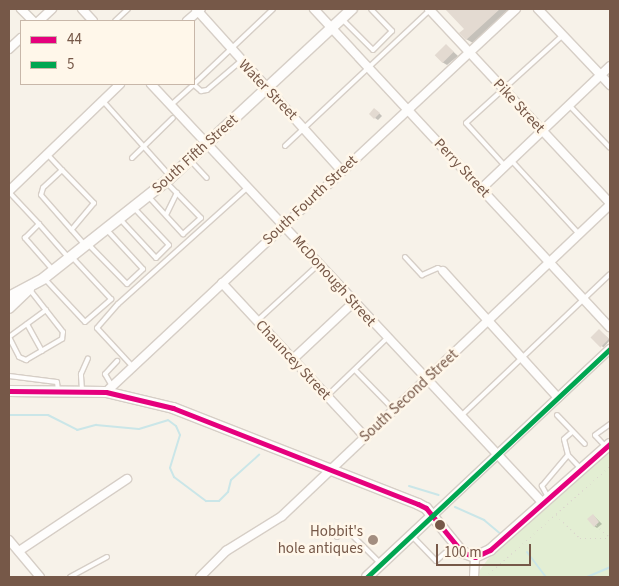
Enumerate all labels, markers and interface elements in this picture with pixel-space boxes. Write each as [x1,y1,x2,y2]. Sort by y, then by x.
legend [20,20,195,85]
text: 44 [67,29,82,50]
text: 5 [67,54,74,75]
street label: Water Street [235,56,301,124]
street label: Pike Street [489,75,549,137]
street label: South Fifth Street [148,111,242,197]
street label: Perry Street [430,135,494,201]
street label: South Fourth Street [259,151,361,249]
street label: McDonough Street [289,232,379,330]
street label: Chauncey Street [252,316,334,404]
street label: South Second Street [356,346,462,446]
unlabelled marker [435,520,445,530]
place label: Hobbit's hole antiques [278,522,363,557]
marker: Hobbit's hole antiques [367,534,379,546]
scale bar [439,534,534,566]
text: 100 m [444,542,482,563]

